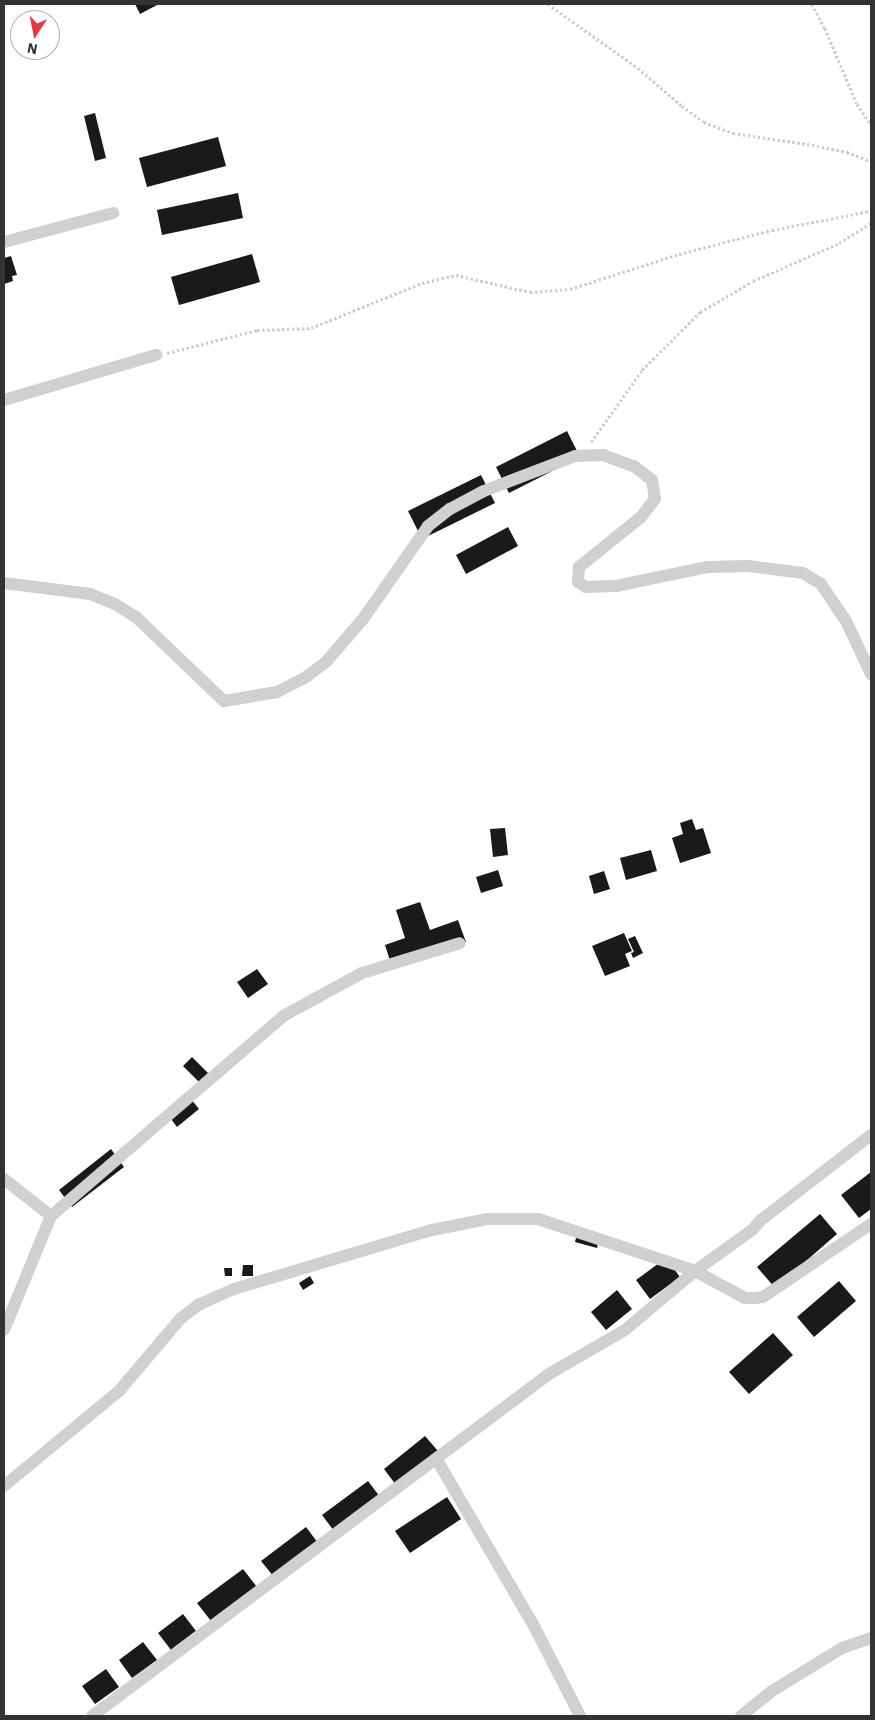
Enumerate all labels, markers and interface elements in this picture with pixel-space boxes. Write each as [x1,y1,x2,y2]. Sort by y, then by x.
north arrow [10,10,60,60]
text: N [26,39,39,59]

